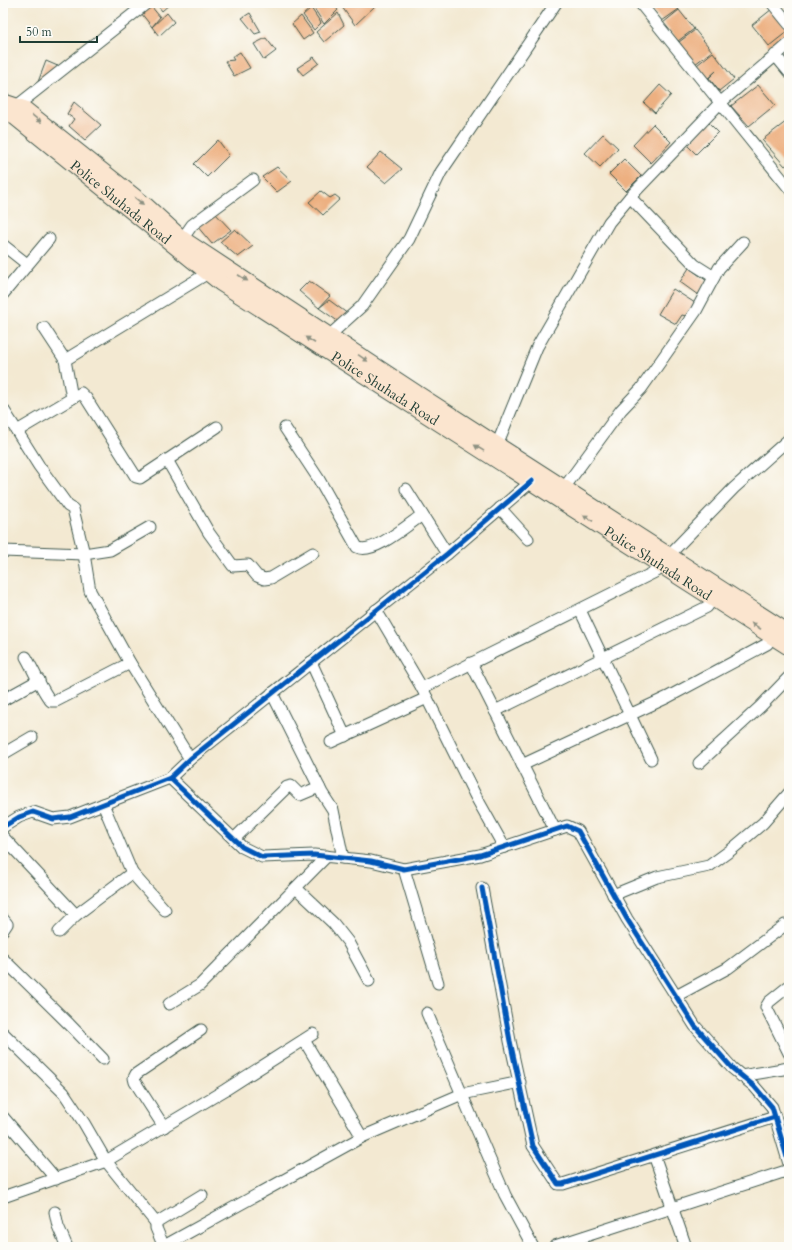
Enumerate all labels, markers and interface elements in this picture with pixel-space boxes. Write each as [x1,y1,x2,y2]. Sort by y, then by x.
scale bar [20,18,97,44]
text: 50 m [26,24,53,40]
one-way arrow [32,115,43,124]
street label: Police Shuhada Road [66,156,175,249]
one-way arrow [133,196,144,205]
one-way arrow [237,274,248,282]
one-way arrow [304,336,316,343]
street label: Police Shuhada Road [328,347,443,430]
one-way arrow [357,354,369,361]
one-way arrow [473,444,485,451]
one-way arrow [582,514,594,521]
street label: Police Shuhada Road [600,522,716,605]
one-way arrow [751,622,761,630]

